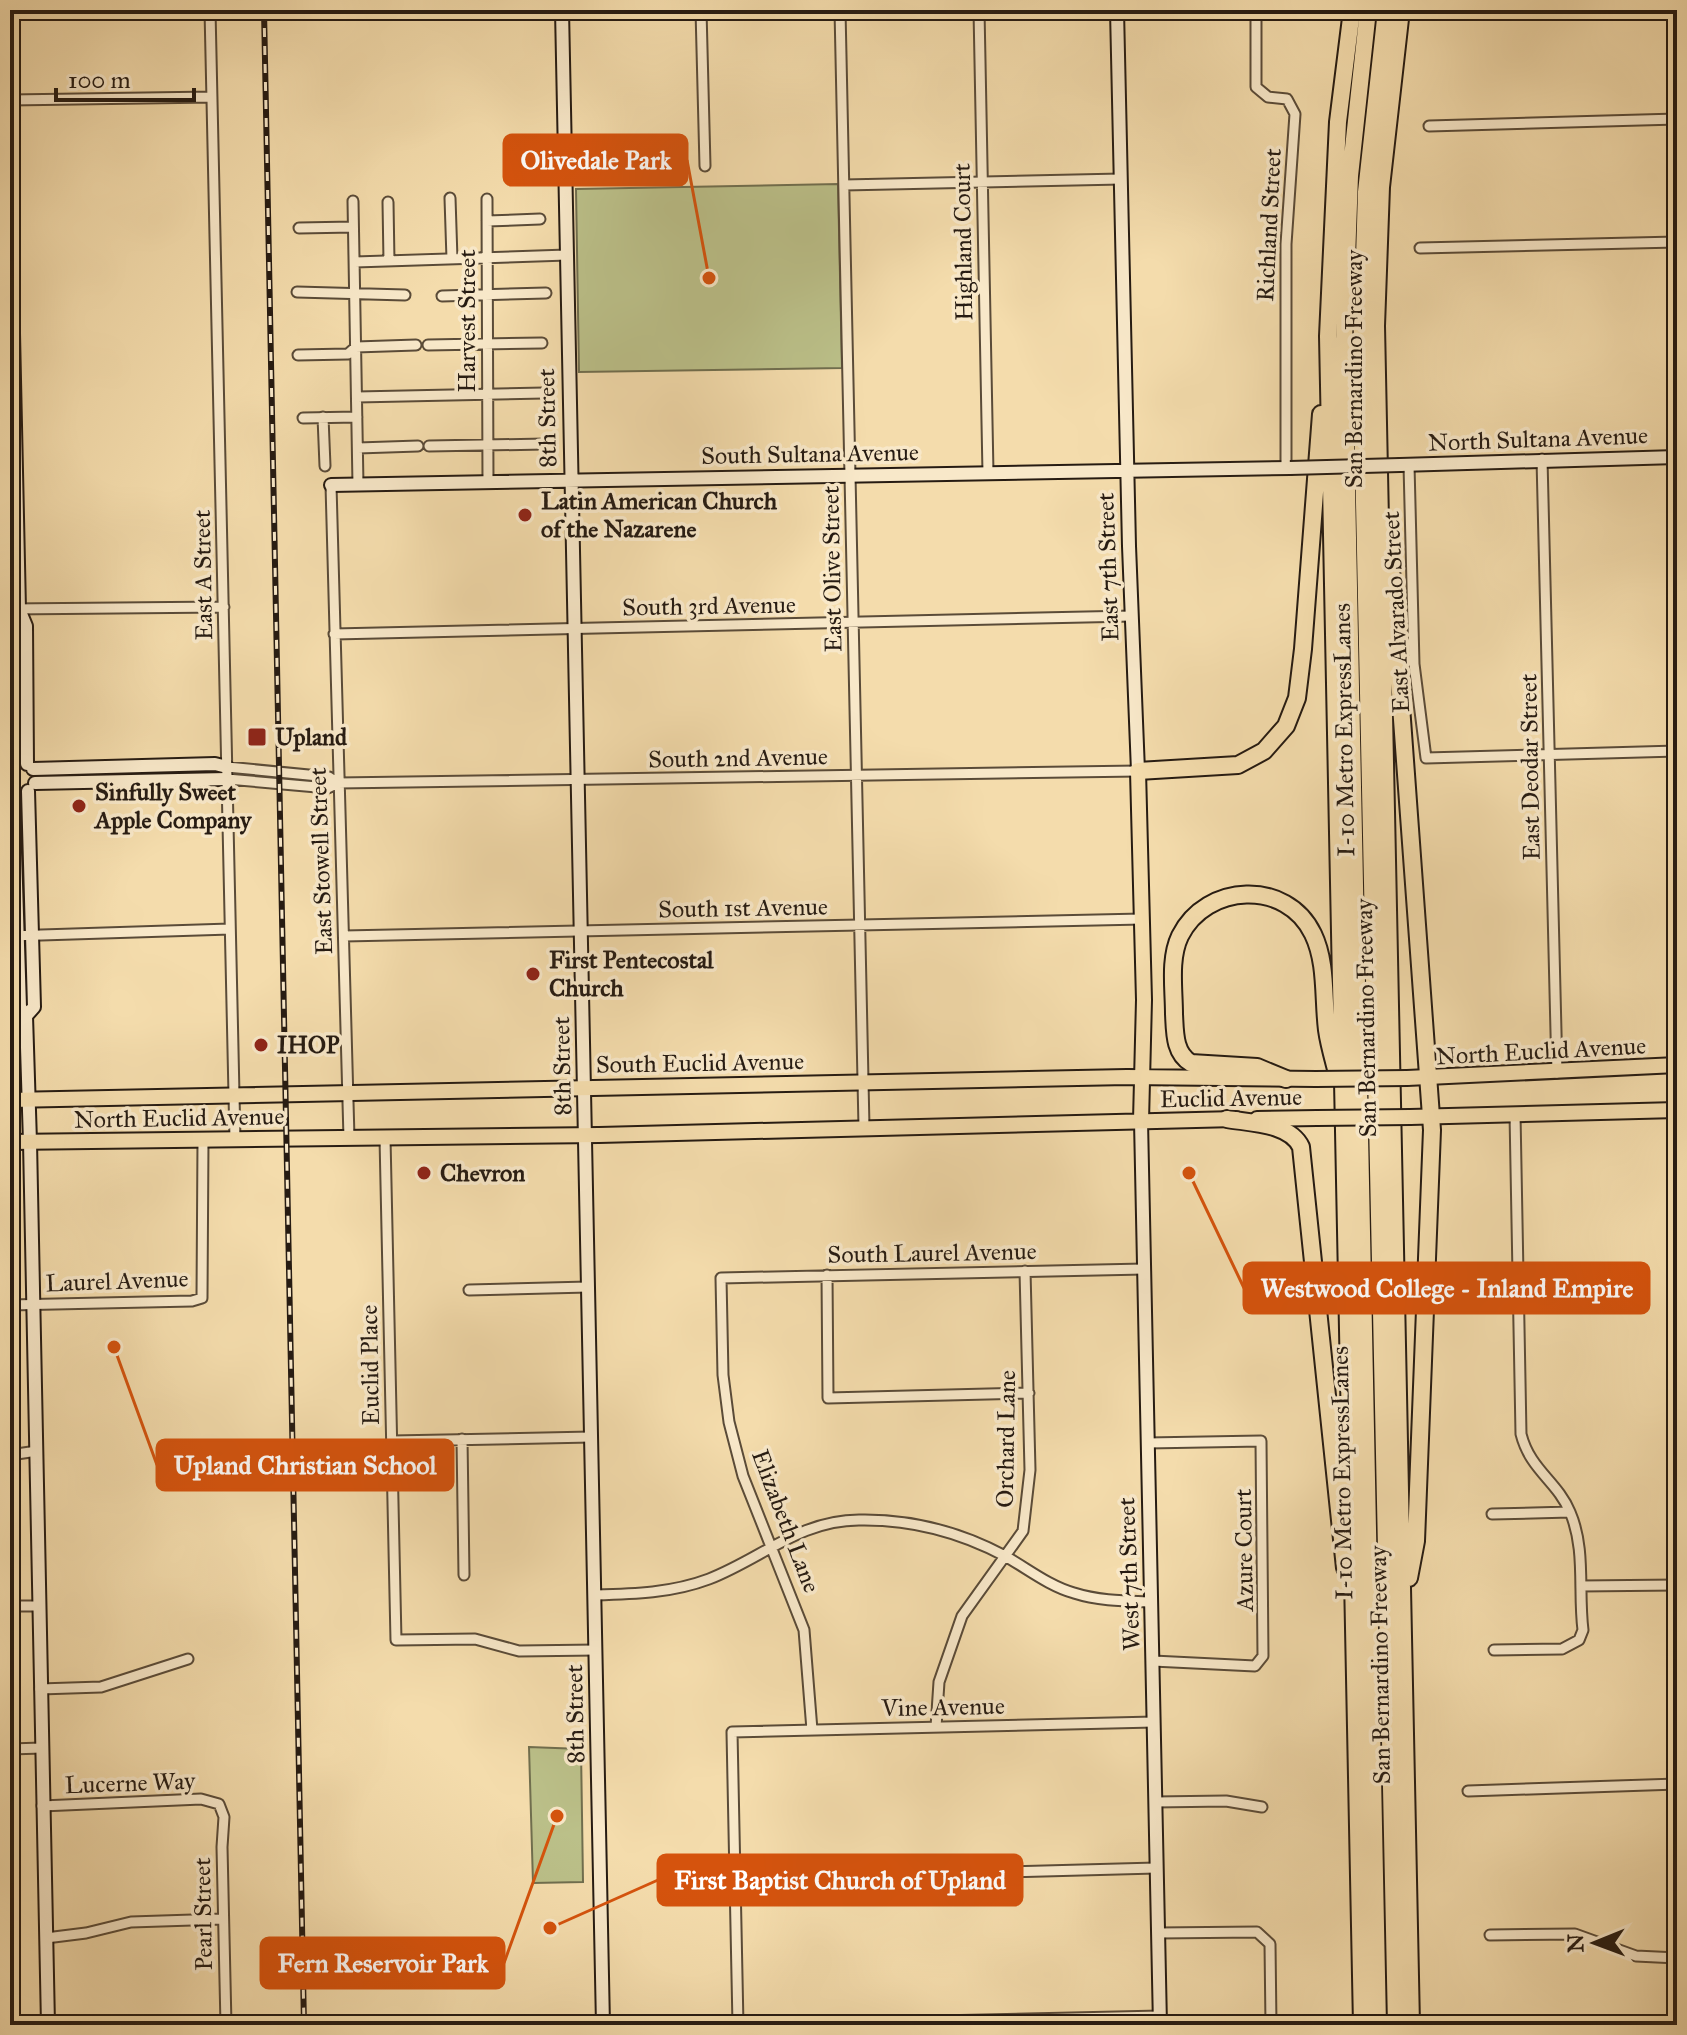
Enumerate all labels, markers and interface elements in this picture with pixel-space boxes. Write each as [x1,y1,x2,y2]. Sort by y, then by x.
scale bar [56,52,194,102]
text: 100 m [68,65,131,95]
callout: Olivedale Park [504,135,687,185]
text: Olivedale Park [520,144,672,176]
street label: Richland Street [1250,147,1288,302]
street label: Highland Court [947,162,979,321]
street label: Harvest Street [452,249,482,393]
street label: San Bernardino Freeway [1339,249,1369,488]
street label: 8th Street [531,368,563,468]
street label: North Sultana Avenue [1427,420,1649,458]
street label: South Sultana Avenue [701,437,919,471]
street label: East Olive Street [816,485,848,653]
place label: Latin American Church of the Nazarene [541,486,778,544]
street label: East 7th Street [1090,491,1126,642]
marker: Latin American Church of the Nazarene [516,506,534,524]
street label: East A Street [187,509,219,641]
street label: East Alvarado Street [1376,510,1416,714]
street label: South 3rd Avenue [622,589,796,623]
street label: I-10 Metro ExpressLanes [1327,603,1361,857]
street label: East Deodar Street [1513,673,1547,861]
place label: Upland [275,722,348,752]
marker: Upland [246,726,268,748]
street label: South 2nd Avenue [648,741,828,775]
street label: East Stowell Street [303,766,339,955]
place label: Sinfully Sweet Apple Company [93,777,253,835]
marker: Sinfully Sweet Apple Company [70,797,88,815]
street label: South 1st Avenue [658,892,828,924]
street label: San Bernardino Freeway [1349,898,1383,1138]
place label: First Pentecostal Church [549,945,714,1003]
marker: First Pentecostal Church [524,965,542,983]
street label: 8th Street [546,1016,578,1116]
place label: IHOP [277,1030,340,1060]
street label: North Euclid Avenue [1435,1031,1647,1071]
marker: IHOP [252,1036,270,1054]
street label: South Euclid Avenue [596,1046,804,1080]
street label: Euclid Avenue [1160,1082,1302,1114]
street label: North Euclid Avenue [73,1101,285,1135]
place label: Chevron [440,1158,525,1188]
marker: Chevron [415,1164,433,1182]
street label: South Laurel Avenue [827,1236,1037,1270]
callout: Westwood College - Inland Empire [1244,1263,1649,1313]
street label: Laurel Avenue [45,1264,189,1298]
text: Westwood College - Inland Empire [1261,1272,1634,1305]
street label: Euclid Place [354,1304,386,1426]
street label: I-10 Metro ExpressLanes [1325,1346,1359,1600]
street label: Orchard Lane [990,1370,1022,1508]
callout: Upland Christian School [157,1440,453,1490]
street label: Elizabeth Lane [745,1445,827,1597]
text: Upland Christian School [173,1449,437,1481]
street label: Azure Court [1228,1488,1260,1613]
street label: West 7th Street [1111,1496,1147,1651]
street label: San Bernardino Freeway [1363,1545,1397,1785]
street label: 8th Street [559,1664,591,1764]
street label: Vine Avenue [880,1691,1005,1723]
street label: Lucerne Way [64,1766,196,1800]
callout: First Baptist Church of Upland [658,1855,1022,1905]
street label: Pearl Street [187,1857,219,1971]
text: First Baptist Church of Upland [674,1864,1007,1896]
north arrow [1555,1903,1635,1983]
text: N [1562,1933,1589,1953]
callout: Fern Reservoir Park [261,1938,504,1988]
text: Fern Reservoir Park [277,1947,489,1979]

